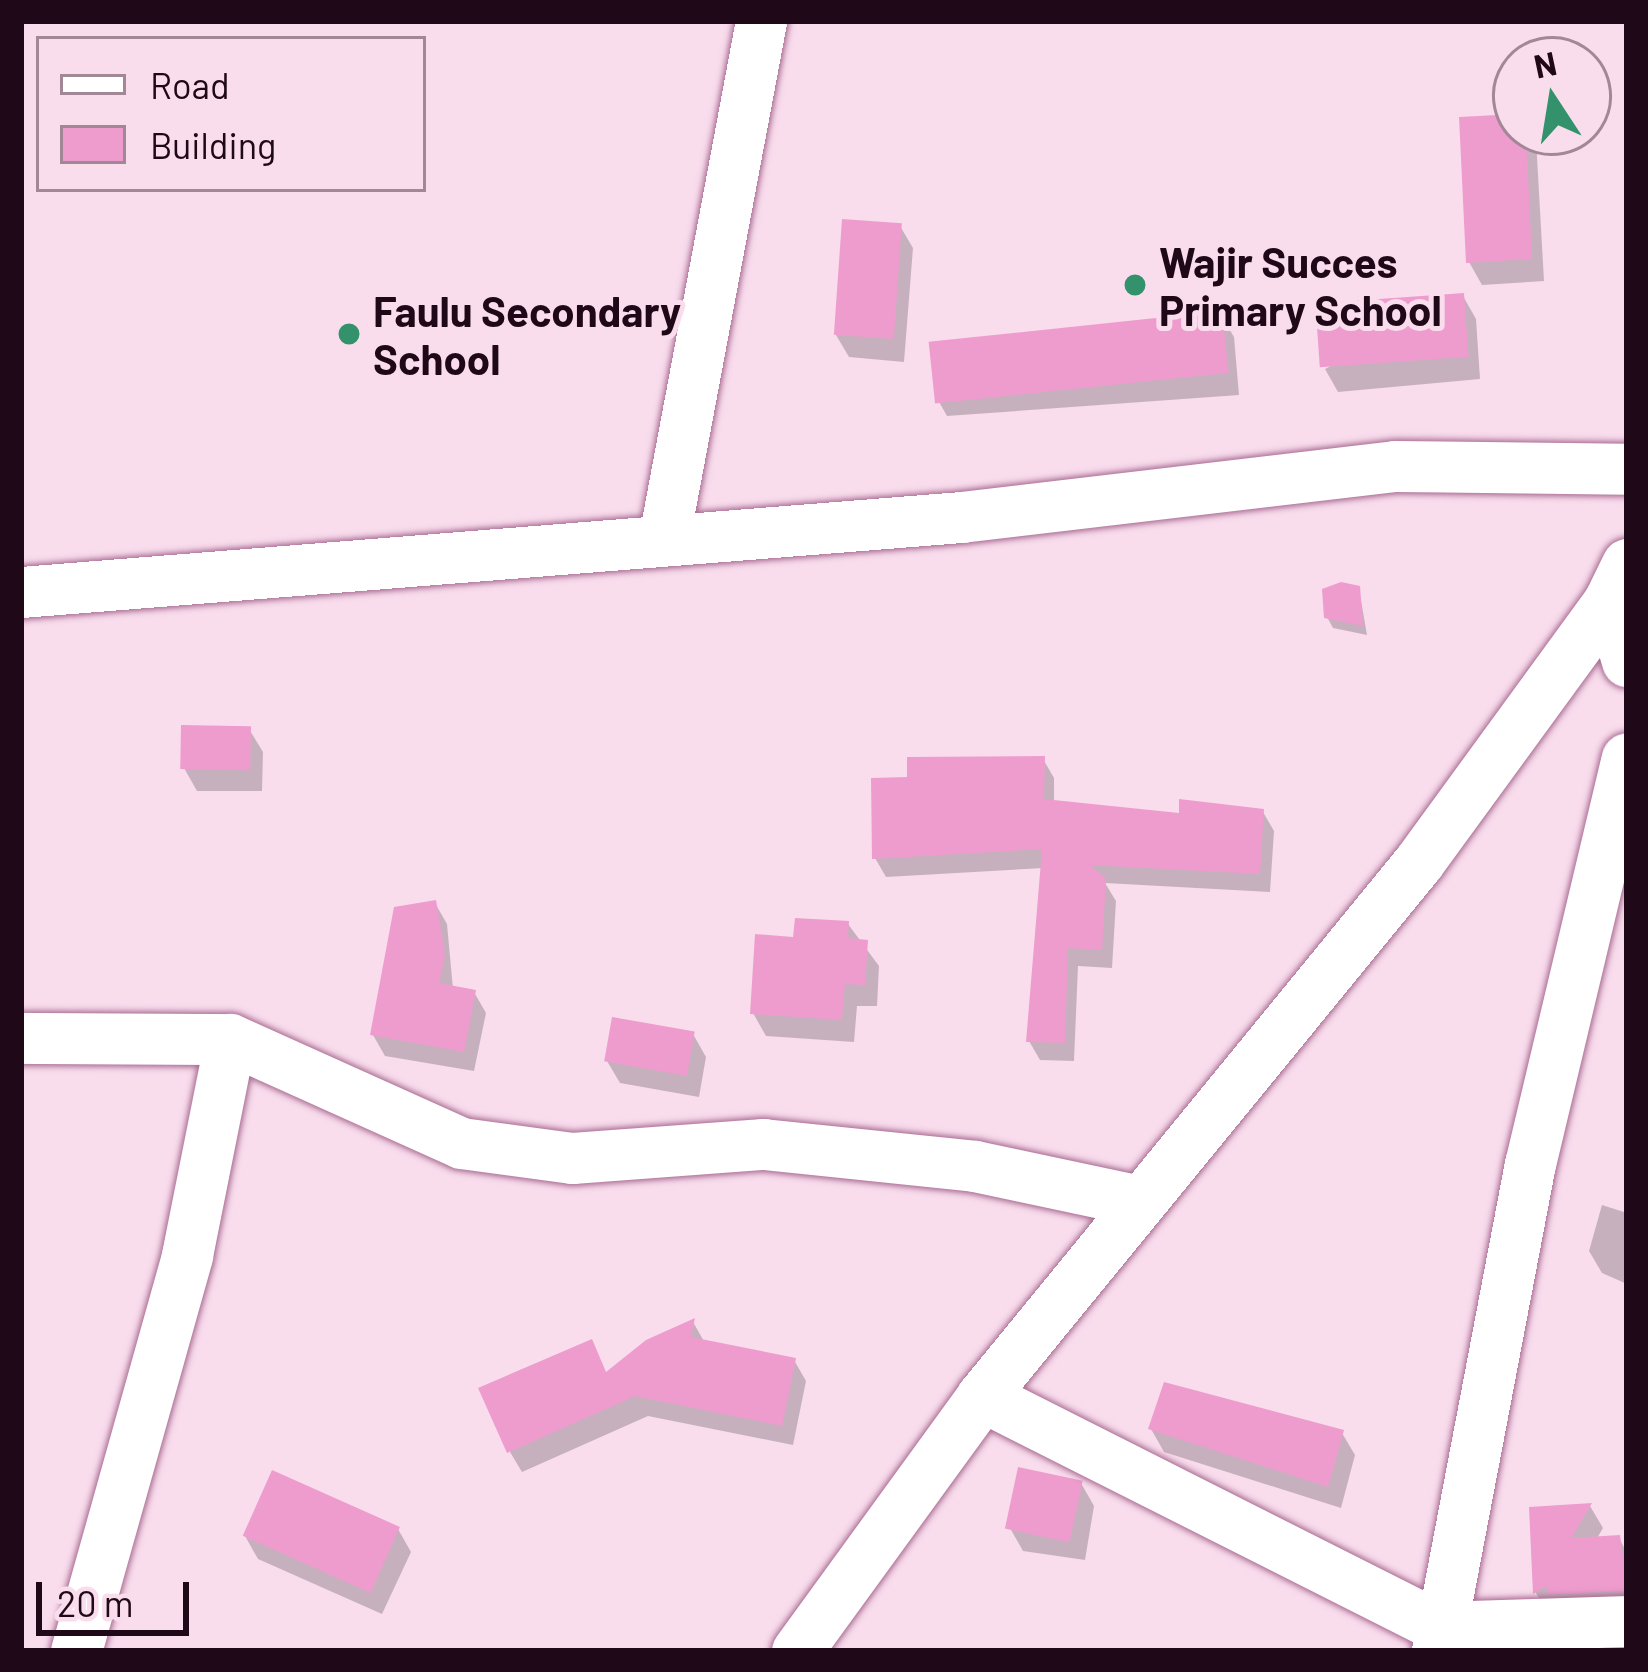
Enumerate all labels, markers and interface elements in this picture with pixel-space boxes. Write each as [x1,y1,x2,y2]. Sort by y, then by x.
legend [36,36,426,192]
north arrow [1492,36,1612,156]
text: N [1530,42,1560,86]
text: Road [150,63,230,106]
text: Building [150,123,276,166]
place label: Wajir Succes Primary School [1159,236,1442,334]
marker: Wajir Succes Primary School [1122,272,1148,298]
place label: Faulu Secondary School [373,285,681,384]
marker: Faulu Secondary School [336,321,362,347]
scale bar [42,1558,195,1632]
text: 20 m [57,1581,134,1624]

